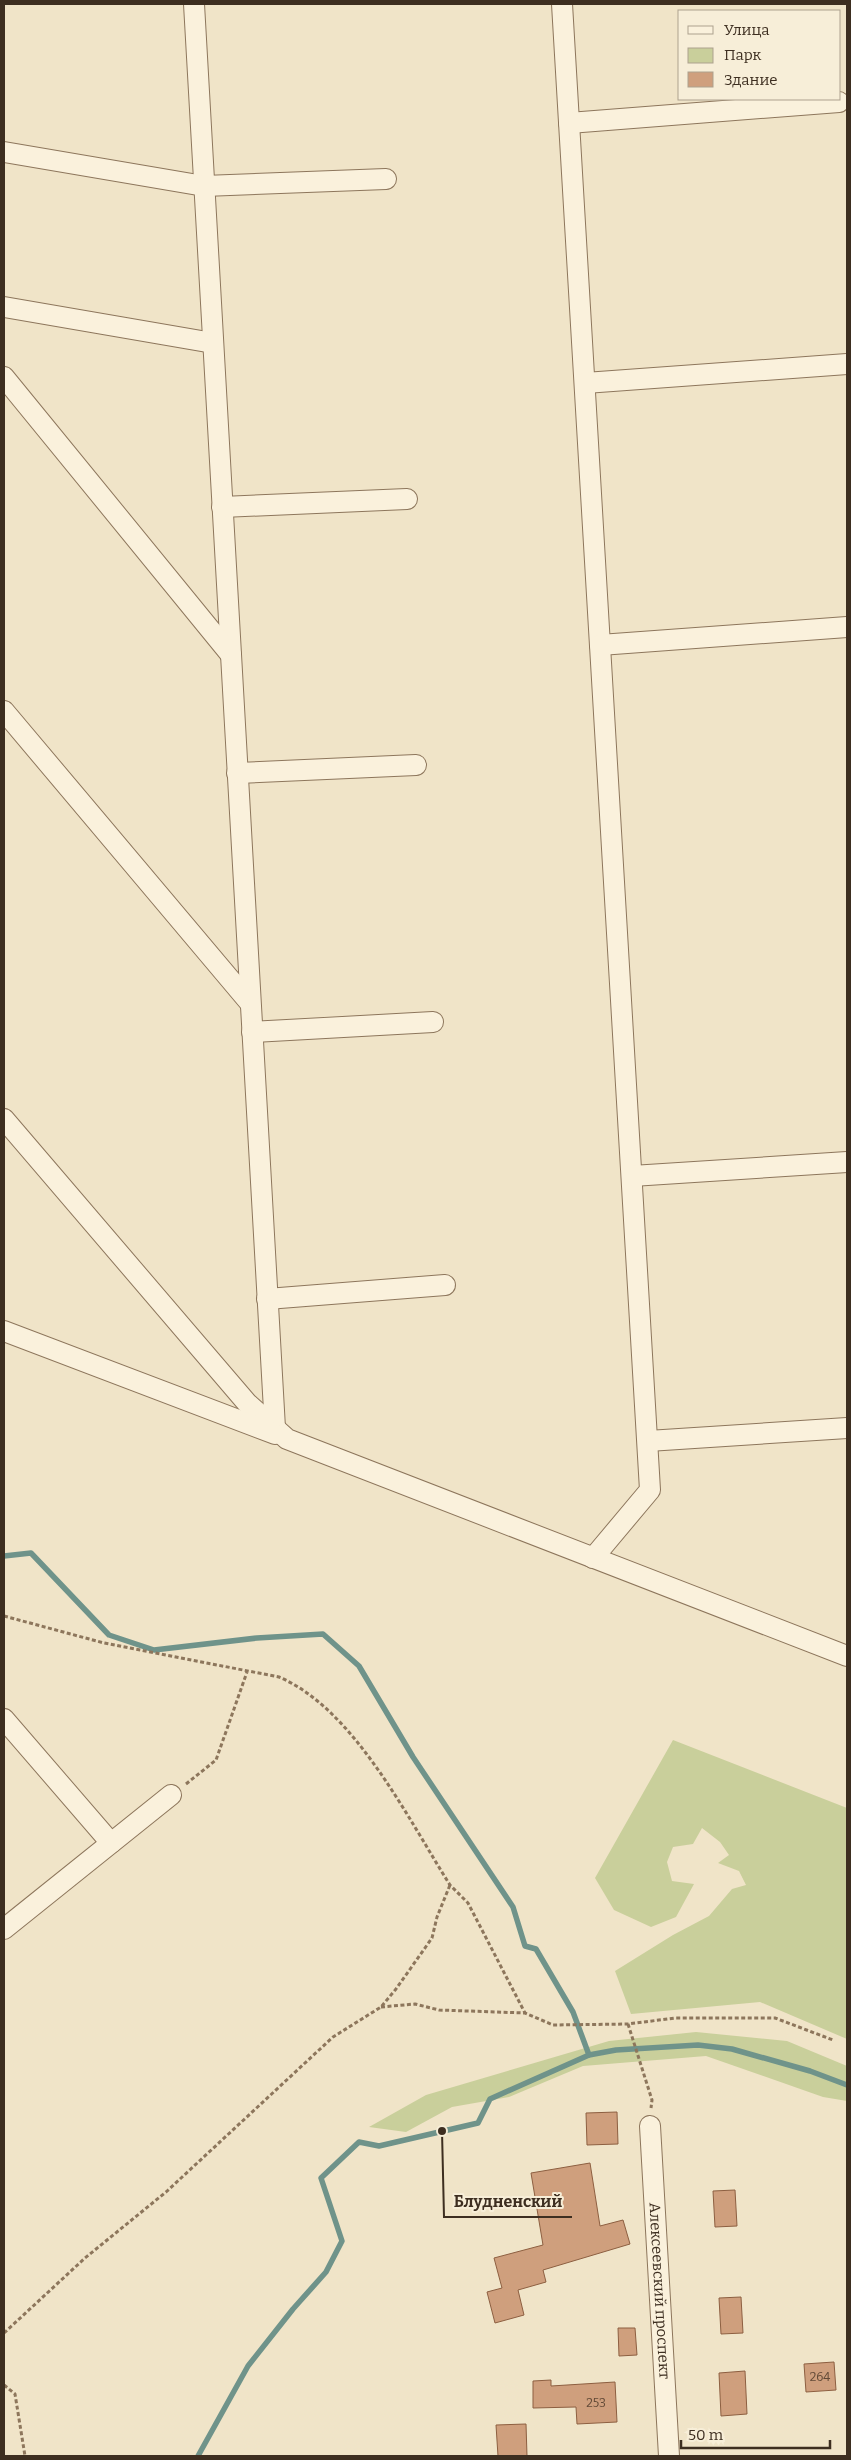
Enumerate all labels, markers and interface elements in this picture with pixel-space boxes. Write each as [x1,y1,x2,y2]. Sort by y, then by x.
legend [678,10,841,100]
text: Улица [724,21,770,39]
text: Парк [724,46,762,64]
text: Здание [724,71,778,89]
callout: Блудненский [444,2186,572,2217]
text: Блудненский [454,2192,562,2211]
street label: Алексеевский проспект [645,2202,674,2380]
house number: 264 [810,2370,830,2384]
house number: 253 [586,2396,606,2410]
scale bar [681,2418,830,2450]
text: 50 m [688,2426,724,2444]

